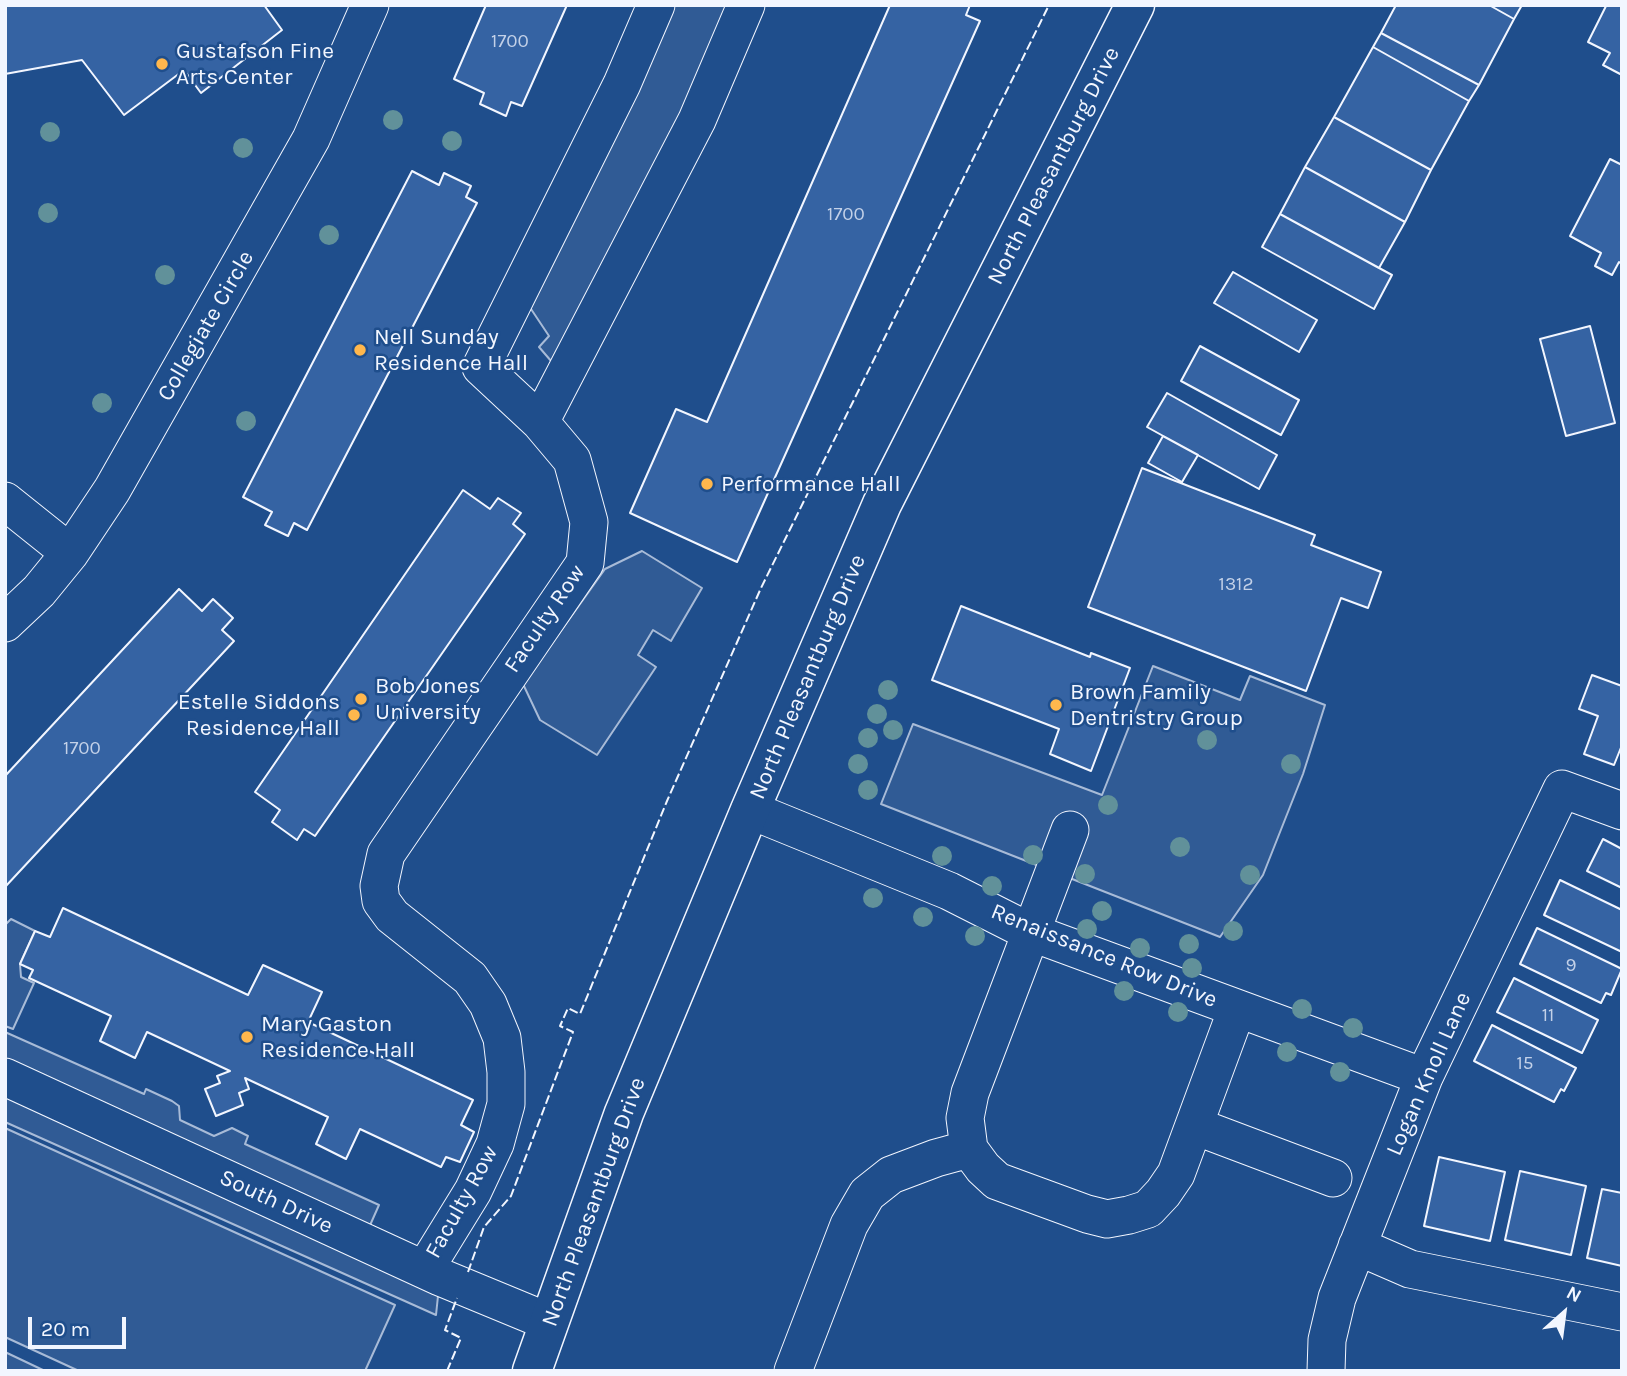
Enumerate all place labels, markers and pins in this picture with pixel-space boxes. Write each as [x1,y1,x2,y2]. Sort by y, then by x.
place label: Gustafson Fine Arts Center [176,37,334,91]
marker: Gustafson Fine Arts Center [154,56,170,72]
place label: Nell Sunday Residence Hall [374,323,528,377]
marker: Nell Sunday Residence Hall [352,342,368,358]
place label: Performance Hall [721,470,901,498]
marker: Performance Hall [699,476,715,492]
place label: Bob Jones University [375,672,481,726]
place label: Brown Family Dentristry Group [1070,678,1243,732]
place label: Estelle Siddons Residence Hall [178,688,340,742]
marker: Bob Jones University [353,691,369,707]
marker: Brown Family Dentristry Group [1048,697,1064,713]
marker: Estelle Siddons Residence Hall [346,707,362,723]
place label: Mary Gaston Residence Hall [261,1010,415,1064]
marker: Mary Gaston Residence Hall [239,1029,255,1045]

